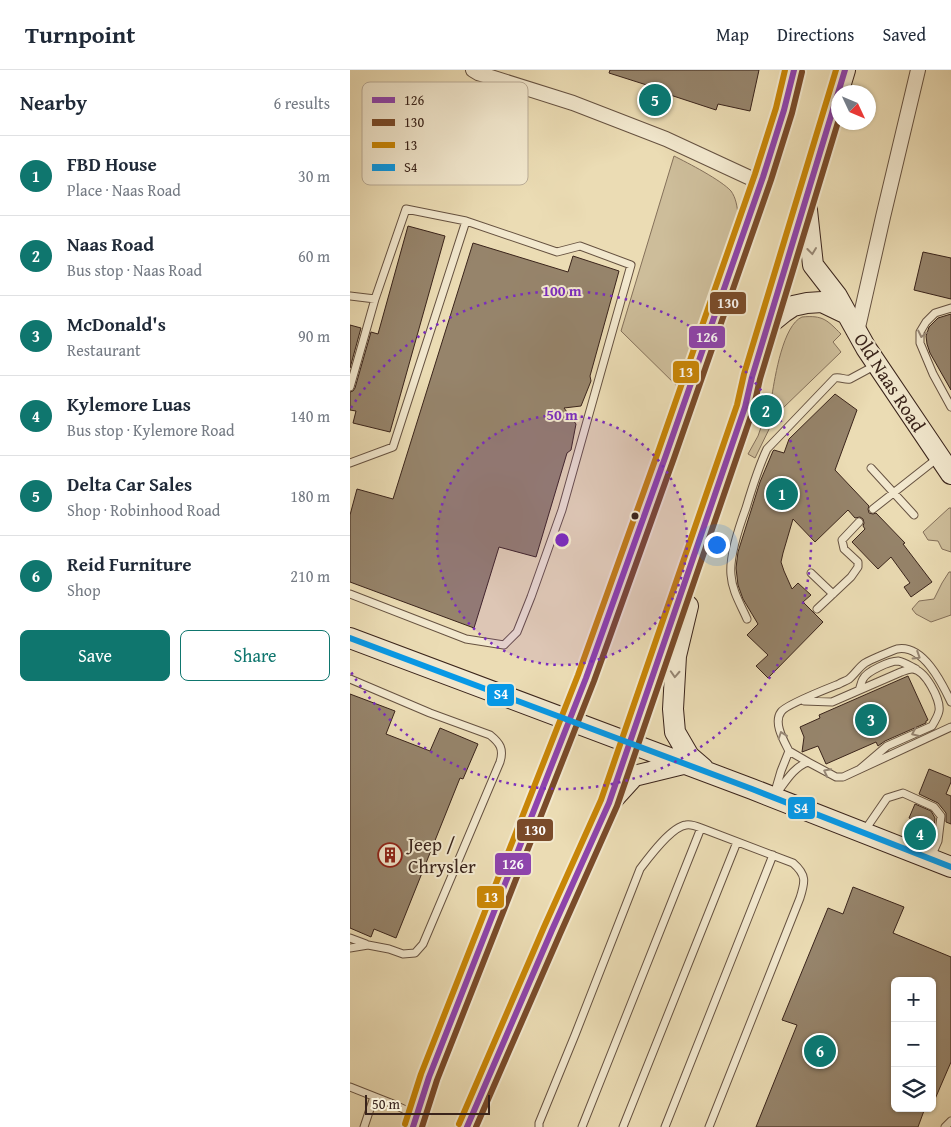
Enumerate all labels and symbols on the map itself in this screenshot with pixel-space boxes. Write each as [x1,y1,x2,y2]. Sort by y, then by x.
pin: 5 [639,81,671,119]
legend [362,82,528,185]
north arrow [831,85,876,130]
text: 126 [404,90,424,110]
text: 130 [404,112,424,132]
text: 13 [404,135,417,155]
text: S4 [404,157,418,177]
one-way arrow [806,247,816,256]
text: 100 m [542,280,582,301]
line badge: 130 [709,291,747,315]
text: 130 [717,293,739,313]
line badge: 126 [688,325,726,349]
text: 126 [696,327,718,347]
street label: Old Naas Road [847,327,933,438]
one-way arrow [917,330,928,338]
line badge: 13 [672,360,700,384]
text: 13 [679,362,693,382]
pin: 2 [750,392,782,430]
text: 50 m [546,404,578,425]
pin: 1 [766,475,798,513]
unlabelled marker [630,511,640,521]
centre of rings [553,531,571,549]
your location [704,532,730,558]
one-way arrow [912,650,921,659]
one-way arrow [669,670,680,678]
line badge: S4 [486,683,515,707]
text: S4 [494,684,508,704]
pin: 3 [855,701,887,739]
one-way arrow [911,727,920,737]
one-way arrow [778,731,788,740]
one-way arrow [823,768,832,778]
line badge: S4 [787,796,816,820]
text: S4 [794,798,808,818]
pin: 4 [904,815,936,853]
line badge: 130 [516,818,554,842]
text: 130 [524,820,546,840]
place label: Jeep / Chrysler [406,830,476,880]
building icon: Jeep / Chrysler [377,842,403,868]
line badge: 126 [494,852,532,876]
text: 126 [502,854,524,874]
line badge: 13 [476,885,505,909]
text: 13 [484,887,498,907]
pin: 6 [804,1032,836,1070]
scale bar [365,1092,490,1115]

